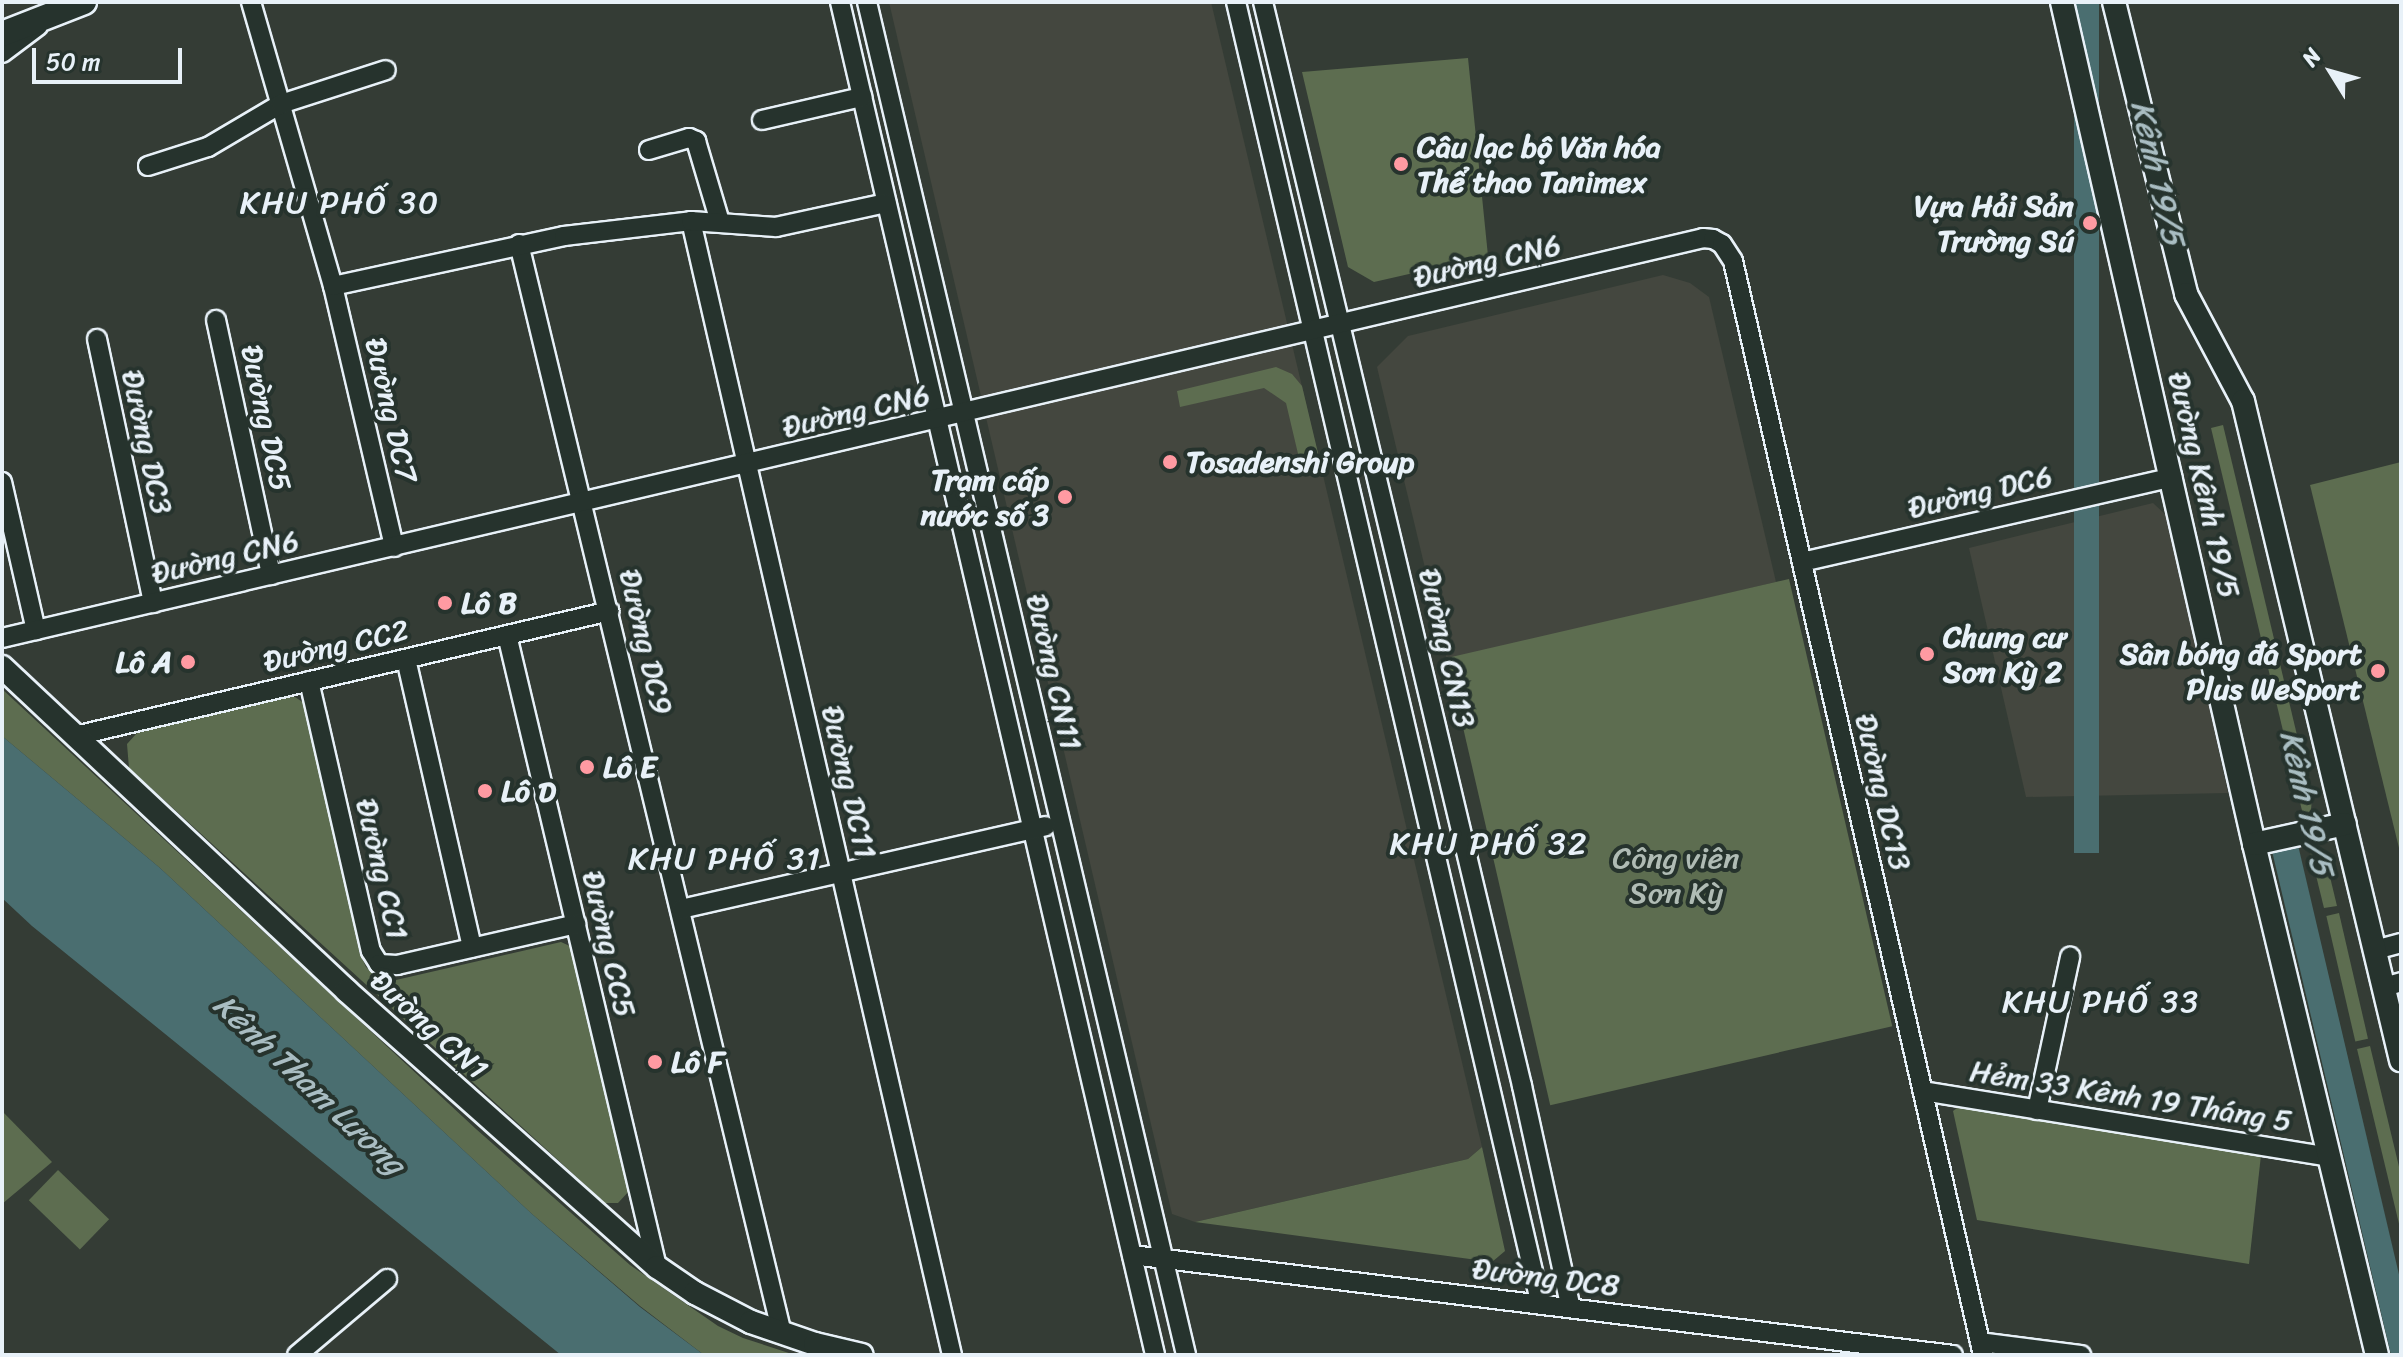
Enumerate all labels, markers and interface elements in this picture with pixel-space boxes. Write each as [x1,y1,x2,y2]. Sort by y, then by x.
scale bar [36,32,186,82]
north arrow [2291,32,2371,112]
text: N [2291,39,2332,75]
text: 50 m [46,41,101,83]
water label: Kênh 19/5 [2122,97,2192,249]
place label: Câu lạc bộ Văn hóa Thể thao Tanimex [1417,129,1661,200]
marker: Câu lạc bộ Văn hóa Thể thao Tanimex [1392,155,1410,173]
district label: KHU PHỐ 30 [240,184,440,222]
place label: Vựa Hải Sản Trường Sú [1914,188,2074,258]
marker: Vựa Hải Sản Trường Sú [2081,214,2099,232]
street label: Đường CN6 [1410,227,1564,295]
street label: Đường DC7 [357,334,425,486]
street label: Đường DC5 [233,342,299,494]
street label: Đường DC3 [114,367,180,517]
street label: Đường Kênh 19/5 [2160,368,2248,602]
street label: Đường CN6 [779,377,933,445]
place label: Tosadenshi Group [1186,444,1414,480]
marker: Tosadenshi Group [1161,453,1179,471]
street label: Đường DC6 [1904,458,2056,526]
place label: Trạm cấp nước số 3 [920,462,1049,532]
marker: Trạm cấp nước số 3 [1056,488,1074,506]
street label: Đường CN6 [148,523,302,591]
street label: Đường CN13 [1411,565,1483,731]
street label: Đường DC9 [612,566,680,718]
place label: Lô B [461,585,517,621]
street label: Đường CN11 [1019,591,1089,753]
marker: Lô B [436,594,454,612]
street label: Đường CC2 [260,612,412,680]
place label: Chung cư Sơn Kỳ 2 [1943,619,2066,690]
place label: Sân bóng đá Sport Plus WeSport [2120,636,2362,706]
place label: Lô A [115,644,172,680]
marker: Chung cư Sơn Kỳ 2 [1918,645,1936,663]
marker: Lô A [179,653,197,671]
marker: Sân bóng đá Sport Plus WeSport [2369,662,2387,680]
street label: Đường DC11 [814,702,884,862]
street label: Đường DC13 [1848,710,1918,874]
water label: Kênh 19/5 [2271,727,2341,879]
place label: Lô E [603,749,657,785]
marker: Lô E [578,758,596,776]
place label: Lô D [501,773,556,809]
marker: Lô D [476,782,494,800]
street label: Đường CC1 [348,795,416,943]
district label: KHU PHỐ 32 [1390,825,1588,863]
district label: KHU PHỐ 31 [628,840,822,878]
park label: Công viên Sơn Kỳ [1613,840,1739,910]
street label: Đường CC5 [575,867,643,1021]
street label: Đường CN1 [363,963,495,1087]
district label: KHU PHỐ 33 [2002,983,2200,1021]
water label: Kênh Tham Lương [205,986,413,1184]
place label: Lô F [671,1044,724,1080]
marker: Lô F [646,1053,664,1071]
street label: Hẻm 33 Kênh 19 Tháng 5 [1967,1053,2295,1139]
street label: Đường DC8 [1470,1250,1622,1304]

